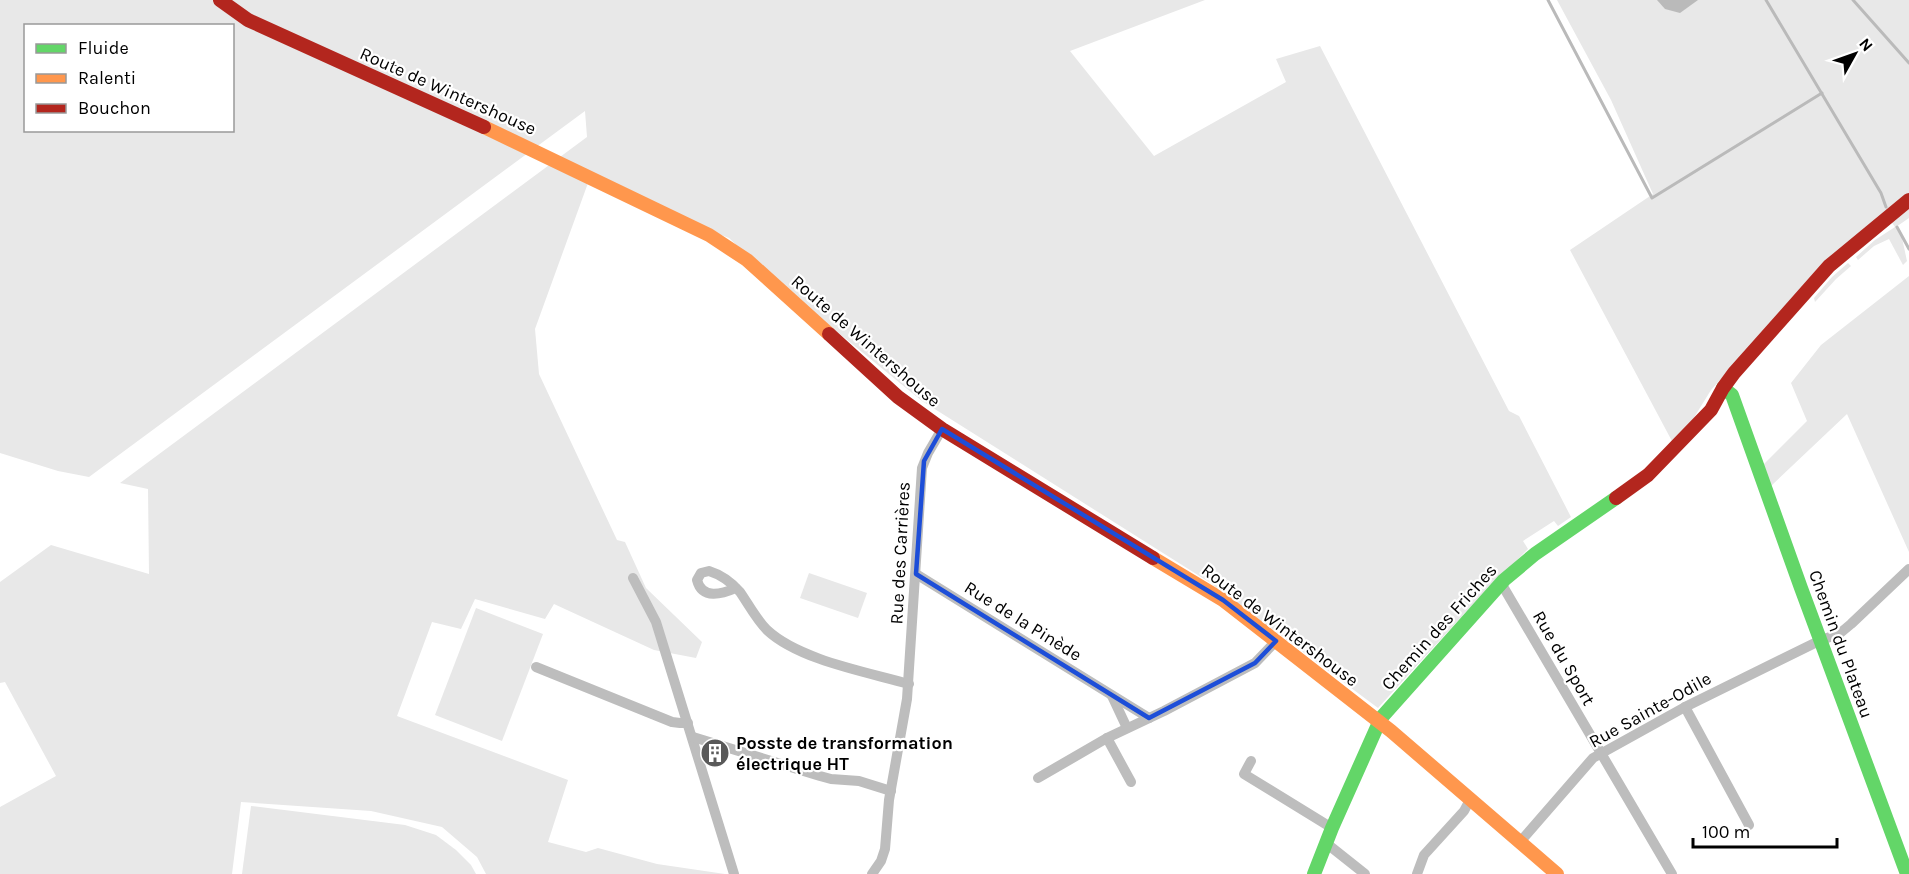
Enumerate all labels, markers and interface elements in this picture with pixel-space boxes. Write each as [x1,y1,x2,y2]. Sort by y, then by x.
legend [24,24,234,132]
north arrow [1825,24,1885,84]
text: N [1855,34,1877,55]
text: Fluide [78,37,129,59]
street label: Route de Wintershouse [356,42,540,140]
text: Ralenti [78,67,136,89]
text: Bouchon [78,97,151,119]
street label: Route de Wintershouse [787,270,945,412]
street label: Rue des Carrières [885,481,915,625]
street label: Route de Wintershouse [1197,559,1363,691]
street label: Chemin des Friches [1377,559,1501,695]
street label: Chemin du Plateau [1804,567,1878,721]
street label: Rue de la Pinède [960,576,1086,666]
street label: Rue du Sport [1528,607,1600,710]
street label: Rue Sainte-Odile [1585,667,1715,753]
place label: Posste de transformation électrique HT [736,732,953,775]
building icon: Posste de transformation électrique HT [699,737,731,769]
scale bar [1693,811,1837,849]
text: 100 m [1702,821,1750,843]

